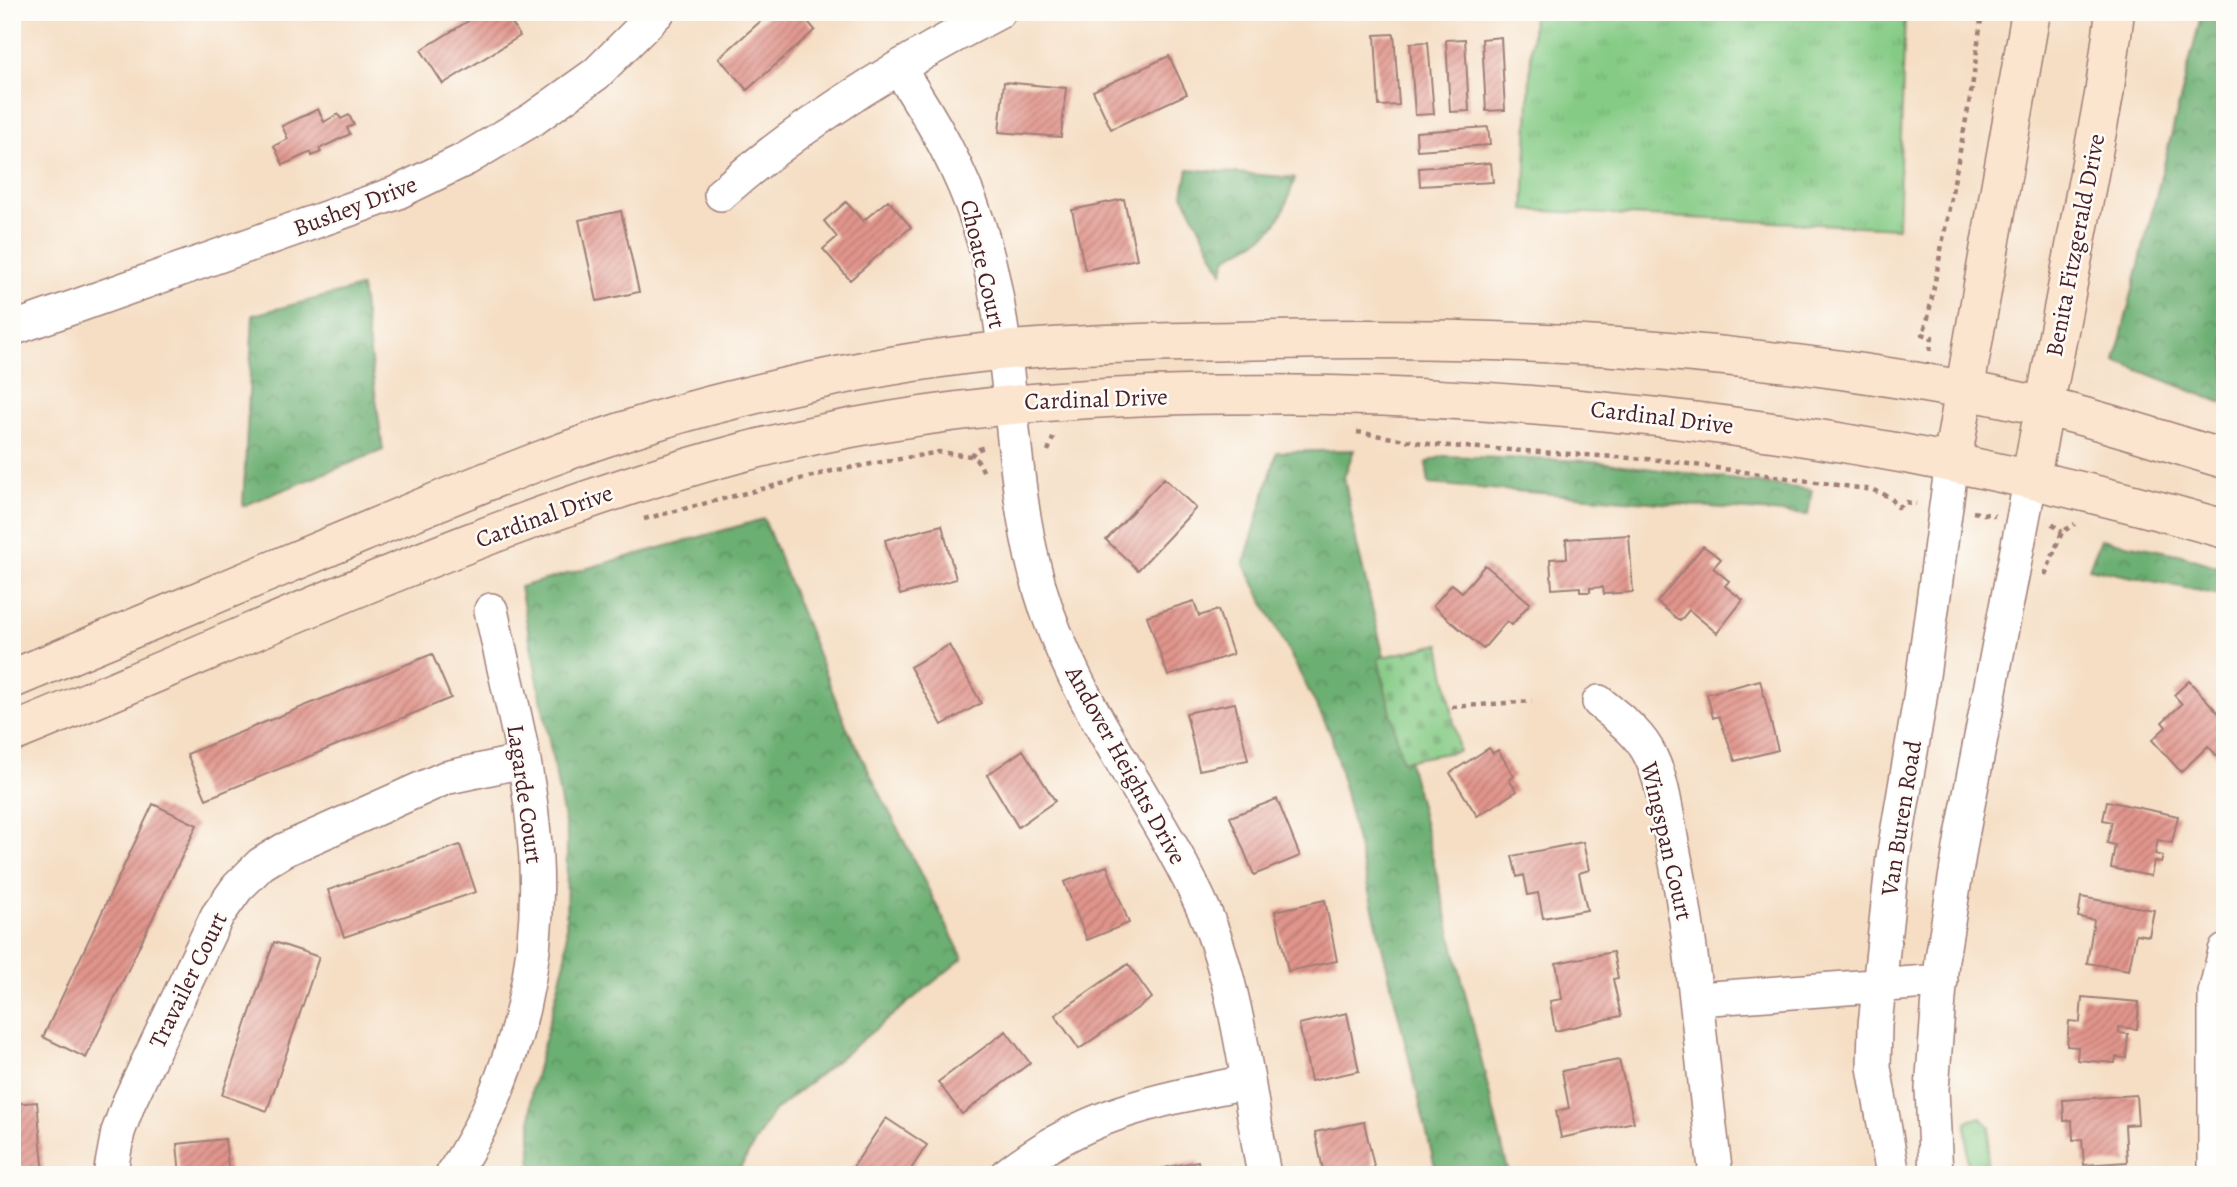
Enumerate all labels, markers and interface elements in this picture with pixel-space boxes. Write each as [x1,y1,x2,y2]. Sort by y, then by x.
street label: Benita Fitzgerald Drive [2038,131,2112,359]
street label: Bushey Drive [289,168,421,244]
street label: Choate Court [953,197,1013,331]
street label: Cardinal Drive [1024,381,1168,417]
street label: Cardinal Drive [1589,392,1735,442]
street label: Cardinal Drive [471,476,617,556]
street label: Andover Heights Drive [1058,659,1194,870]
street label: Lagarde Court [499,722,551,866]
street label: Van Buren Road [1873,738,1929,899]
street label: Wingspan Court [1633,758,1701,923]
street label: Travailer Court [141,907,235,1053]

